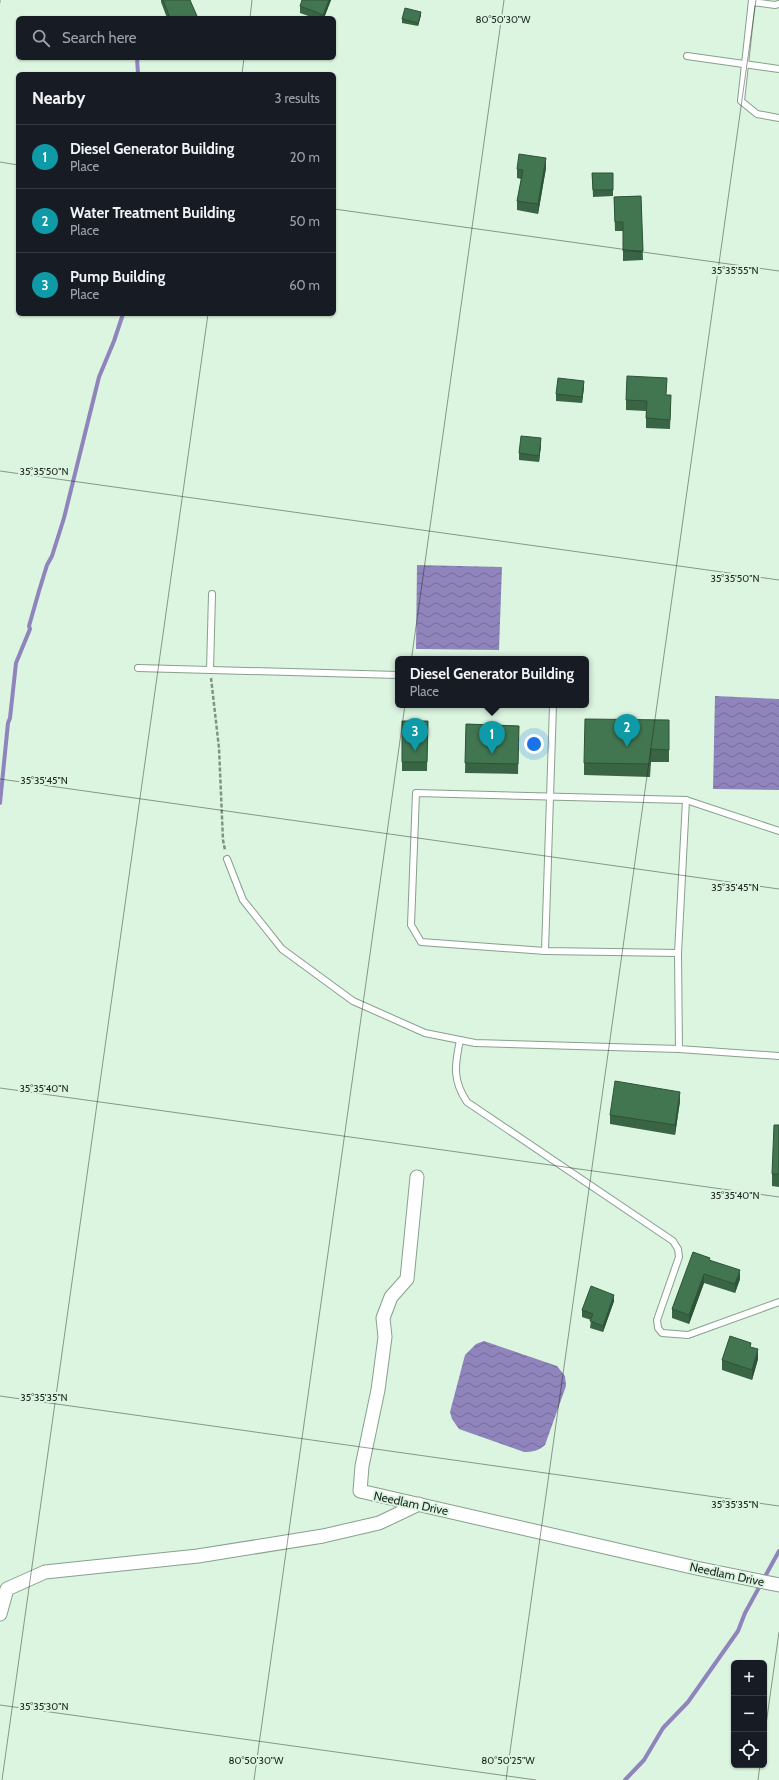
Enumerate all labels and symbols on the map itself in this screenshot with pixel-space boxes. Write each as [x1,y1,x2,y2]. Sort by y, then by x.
text: 80°50'30"W [475,13,531,26]
text: 35°35'55"N [711,264,759,277]
text: 35°35'50"N [20,465,68,478]
text: 35°35'50"N [711,572,759,585]
pin: 2 [614,714,640,747]
pin: 3 [402,718,428,751]
pin: 1 [479,721,505,754]
your location [524,734,544,754]
text: 35°35'45"N [20,774,68,787]
text: 35°35'45"N [711,881,759,894]
text: 35°35'40"N [19,1082,69,1095]
text: 35°35'40"N [710,1189,760,1202]
text: 35°35'35"N [20,1391,68,1404]
street label: Needlam Drive [372,1488,450,1518]
text: 35°35'35"N [711,1498,759,1511]
street label: Needlam Drive [688,1559,766,1589]
text: 35°35'30"N [20,1700,68,1713]
text: 80°50'30"W [228,1754,284,1767]
text: 80°50'25"W [481,1754,535,1767]

